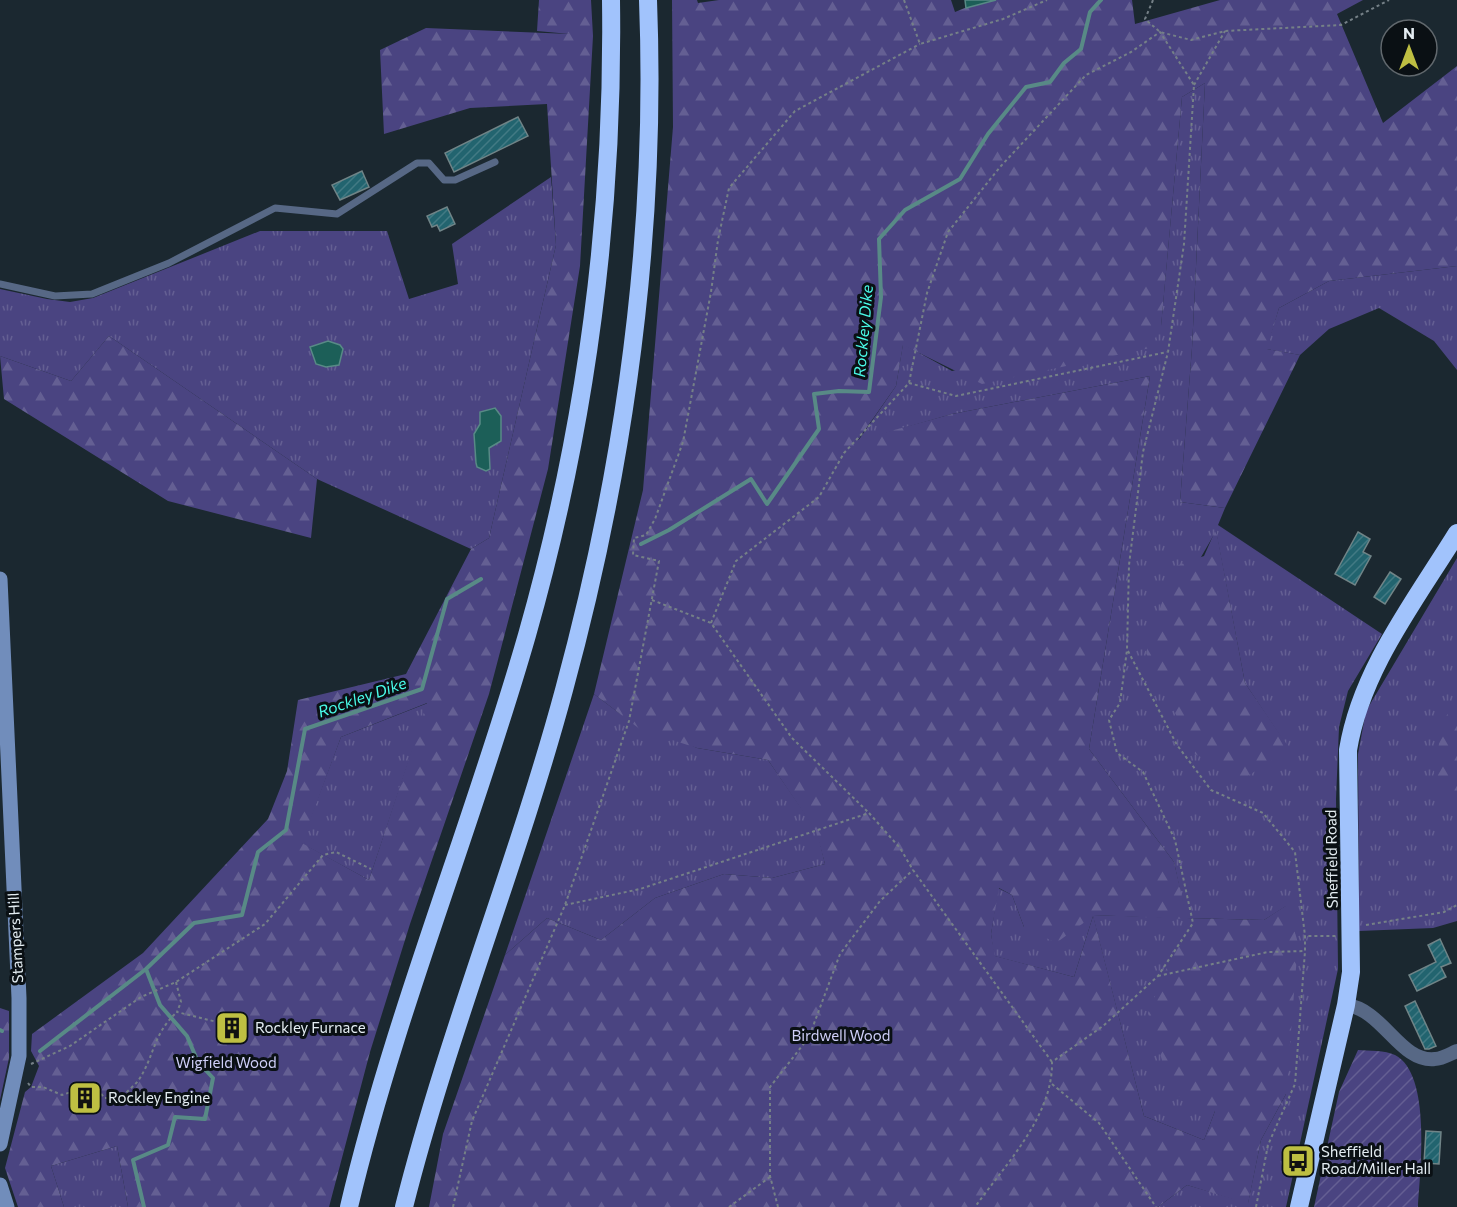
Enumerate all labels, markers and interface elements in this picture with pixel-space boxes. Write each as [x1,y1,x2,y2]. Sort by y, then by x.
north arrow [1379,18,1439,78]
text: N [1403,23,1415,42]
water label: Rockley Dike [849,283,876,378]
water label: Rockley Dike [315,672,409,721]
street label: Sheffield Road [1321,809,1341,909]
street label: Stampers Hill [4,892,26,984]
building icon: Rockley Furnace [214,1010,250,1046]
place label: Rockley Furnace [255,1018,366,1036]
park label: Birdwell Wood [792,1026,890,1044]
park label: Wigfield Wood [175,1053,277,1071]
building icon: Rockley Engine [67,1080,103,1116]
place label: Rockley Engine [108,1088,210,1106]
place label: Sheffield Road/Miller Hall [1321,1142,1431,1177]
bus stop icon: Sheffield Road/Miller Hall [1280,1143,1316,1179]

